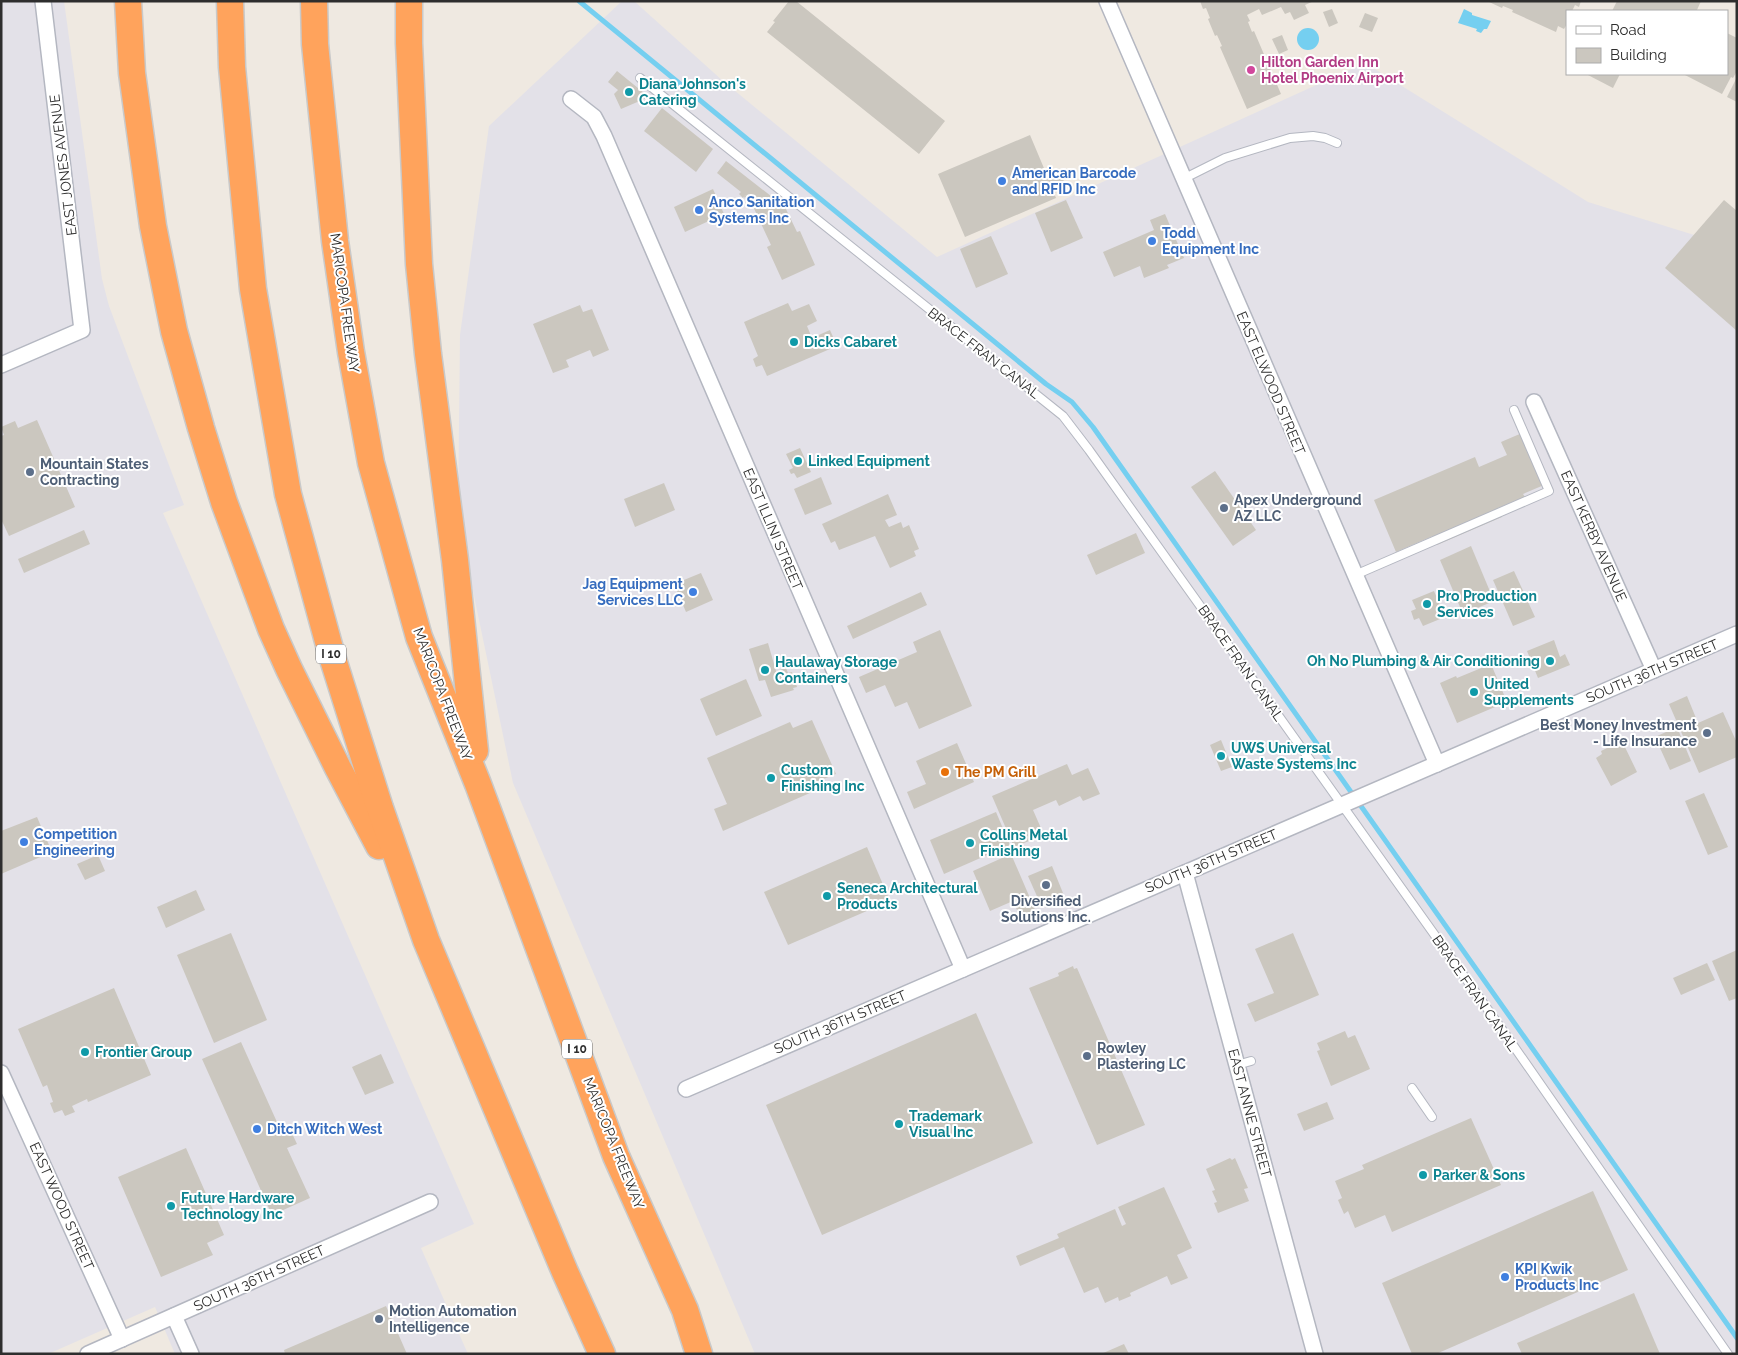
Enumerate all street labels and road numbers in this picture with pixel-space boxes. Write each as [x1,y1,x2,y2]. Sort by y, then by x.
street label: EAST JONES AVENUE [46,93,80,237]
street label: MARICOPA FREEWAY [327,232,363,374]
street label: BRACE FRAN CANAL [925,304,1043,402]
street label: EAST ELWOOD STREET [1234,309,1309,457]
street label: EAST ILLINI STREET [740,466,806,593]
street label: EAST KERBY AVENUE [1558,468,1630,604]
street label: BRACE FRAN CANAL [1195,602,1287,724]
street label: MARICOPA FREEWAY [410,625,476,763]
street label: SOUTH 36TH STREET [1583,636,1721,706]
road number: I 10 [316,644,346,664]
street label: SOUTH 36TH STREET [1142,826,1280,896]
street label: BRACE FRAN CANAL [1429,932,1521,1054]
street label: SOUTH 36TH STREET [771,987,909,1057]
road number: I 10 [562,1040,592,1058]
street label: EAST ANNE STREET [1225,1047,1275,1180]
street label: MARICOPA FREEWAY [580,1075,648,1211]
street label: EAST WOOD STREET [27,1140,98,1273]
street label: SOUTH 36TH STREET [191,1242,328,1314]

